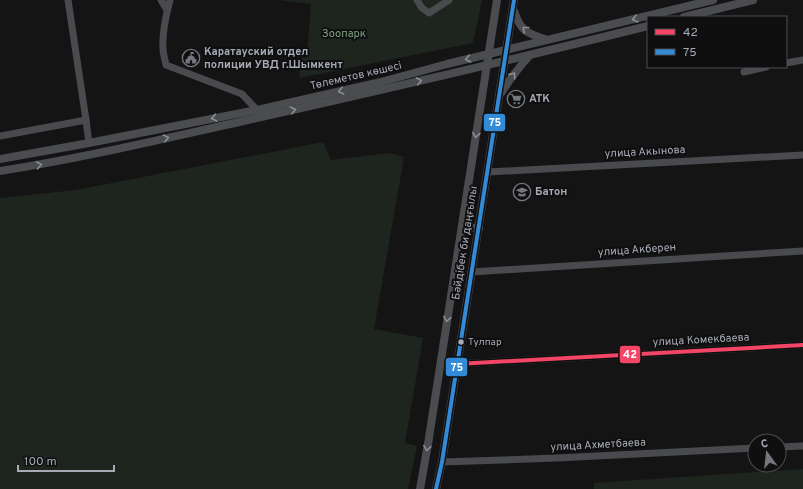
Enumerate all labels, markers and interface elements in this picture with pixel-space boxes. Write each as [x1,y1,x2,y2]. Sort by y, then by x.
one-way arrow [632,14,639,23]
legend [647,16,787,68]
text: 42 [683,25,698,41]
park label: Зоопарк [322,27,366,41]
one-way arrow [522,27,529,34]
place label: Каратауский отдел полиции УВД г.Шымкент [204,45,343,72]
text: 75 [683,45,697,61]
public building icon: Каратауский отдел полиции УВД г.Шымкент [181,48,201,68]
one-way arrow [464,55,471,63]
street label: Төлеметов көшесі [309,59,403,93]
one-way arrow [508,72,516,79]
one-way arrow [416,77,423,85]
one-way arrow [338,86,345,94]
supermarket icon: АТК [506,89,526,109]
place label: АТК [529,92,550,106]
one-way arrow [290,106,296,114]
line badge: 75 [483,113,506,132]
one-way arrow [211,114,218,122]
text: 75 [489,116,502,130]
one-way arrow [472,132,481,138]
one-way arrow [163,135,169,143]
street label: улица Акынова [604,143,686,161]
one-way arrow [35,161,42,169]
school or university icon: Батон [512,182,532,202]
street label: Бәйдібек би даңғылы [449,185,481,301]
place label: Батон [535,185,567,199]
street label: улица Акберен [597,240,677,260]
one-way arrow [443,316,452,322]
street label: улица Комекбаева [652,330,750,350]
place label: Тулпар [468,336,502,349]
marker: Тулпар [456,337,466,347]
line badge: 42 [619,345,641,364]
text: 42 [623,348,637,362]
line badge: 75 [445,357,468,377]
text: 75 [451,361,464,375]
north arrow [747,433,787,473]
street label: улица Ахметбаева [550,435,646,454]
text: С [759,437,770,452]
one-way arrow [423,444,432,451]
scale bar [18,447,114,473]
text: 100 m [24,454,57,470]

